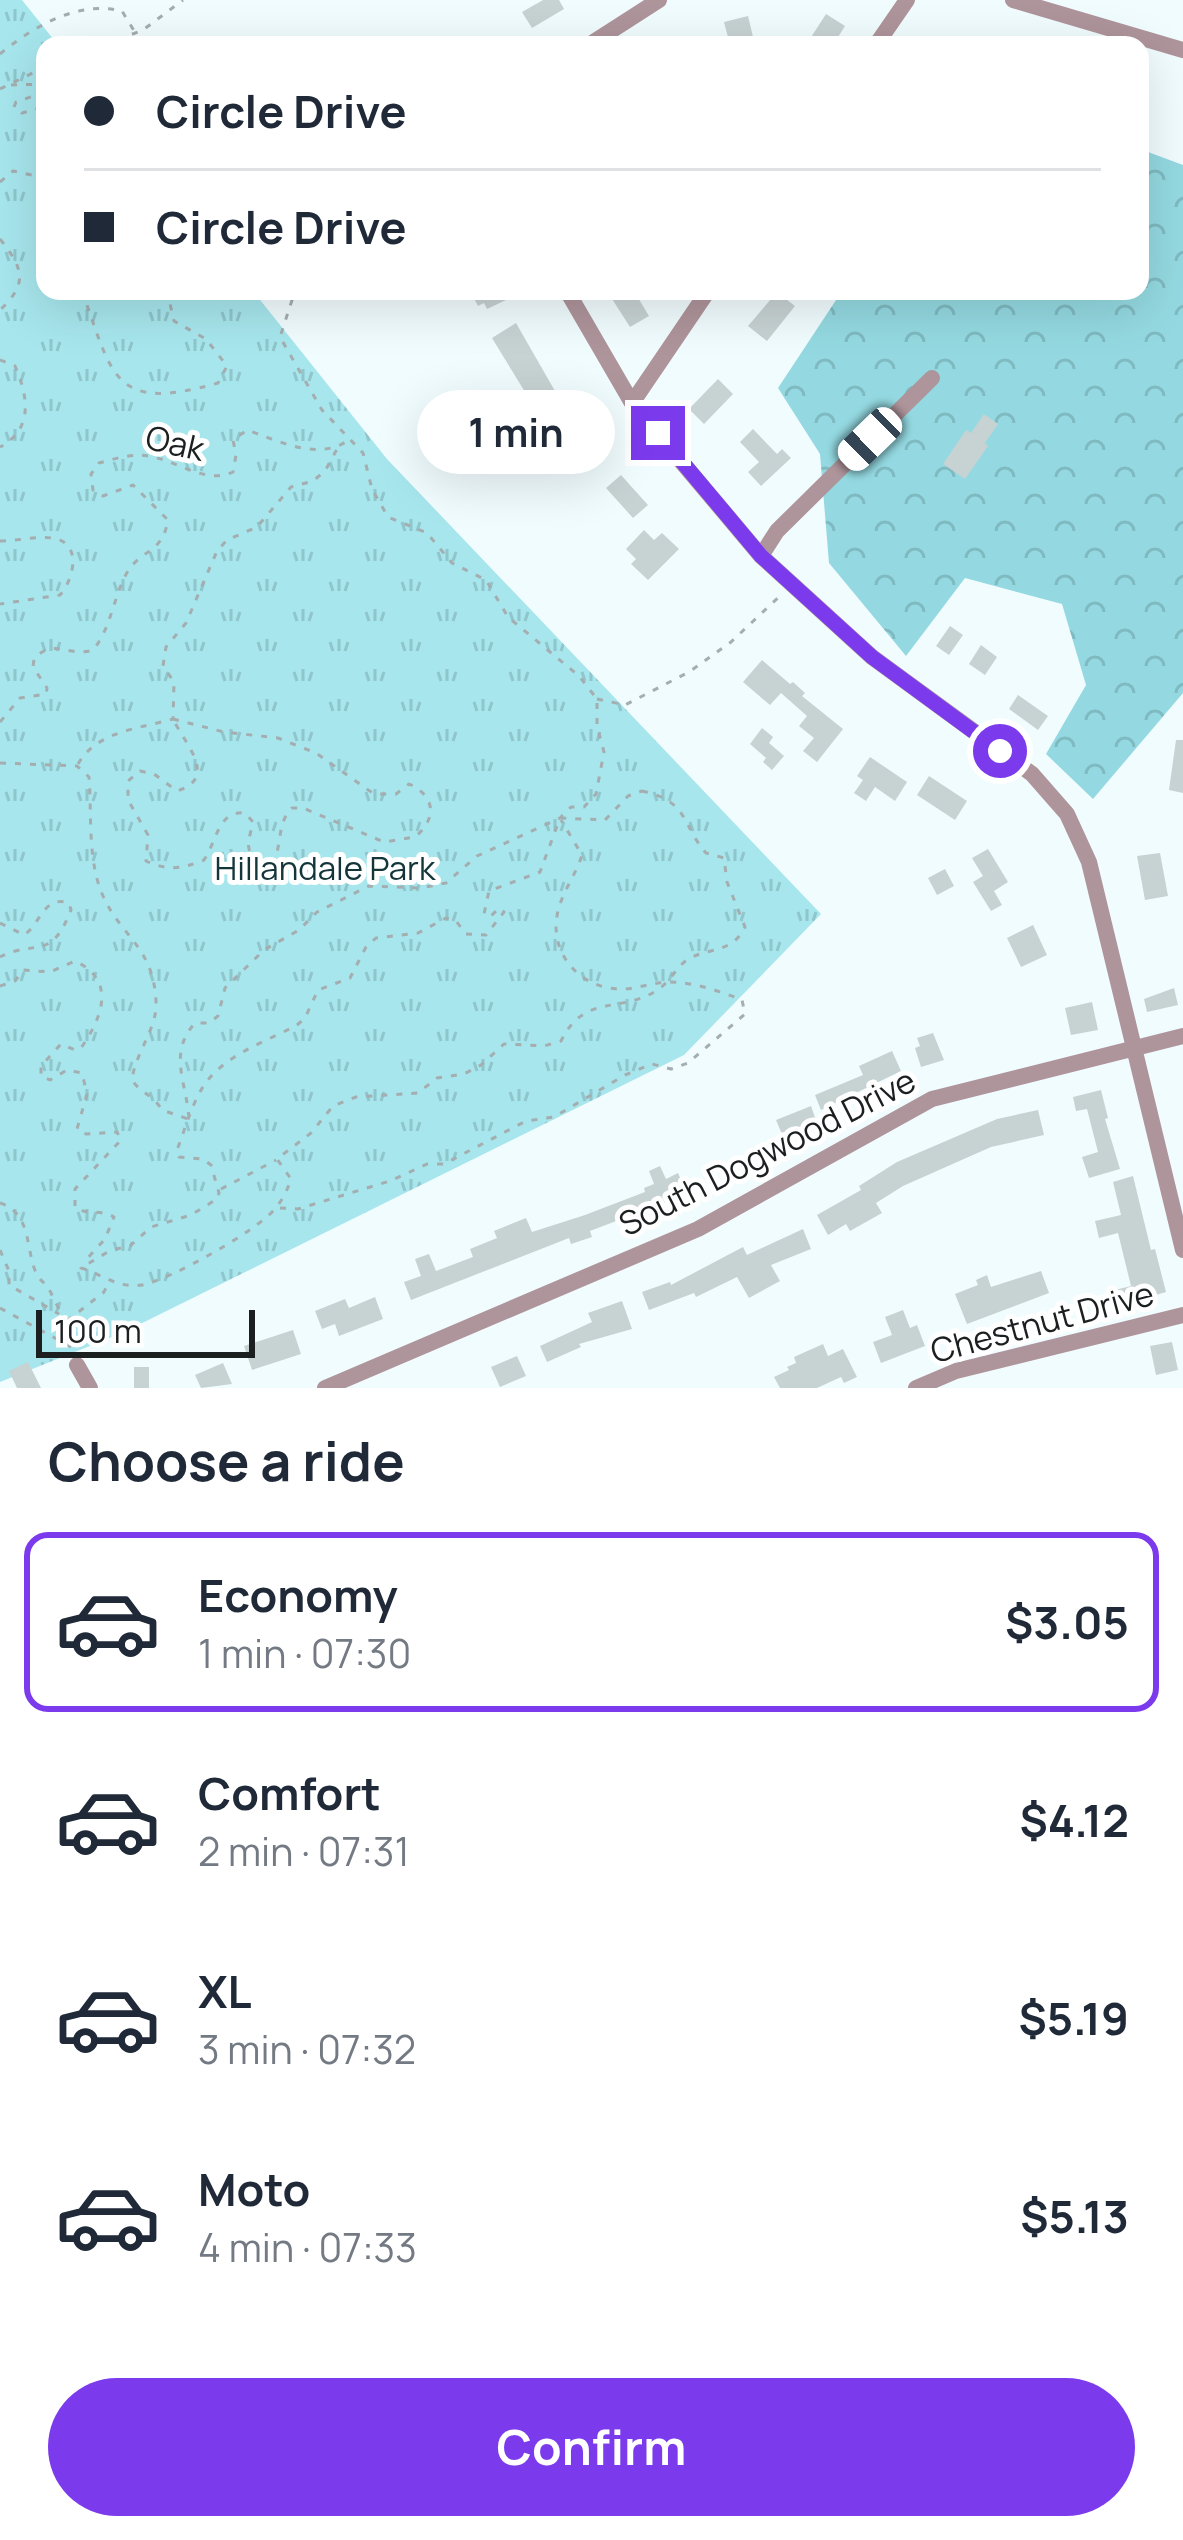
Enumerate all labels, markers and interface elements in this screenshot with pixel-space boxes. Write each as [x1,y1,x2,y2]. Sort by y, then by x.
text: Circle Drive [156,80,406,142]
text: Circle Drive [156,196,406,258]
callout: 1 min [418,391,616,475]
car [832,401,908,477]
text: 1 min [468,405,564,459]
route end [631,406,685,460]
street label: Oak [142,414,210,471]
route start [973,724,1027,778]
park label: Hillandale Park [215,845,437,890]
street label: South Dogwood Drive [611,1057,923,1246]
street label: Chestnut Drive [925,1270,1158,1373]
scale bar [36,1304,255,1357]
text: 100 m [54,1308,142,1353]
text: Choose a ride [48,1423,405,1497]
text: Economy [198,1564,398,1626]
icon: car [54,1568,162,1676]
text: $3.05 [1005,1591,1129,1653]
text: 1 min · 07:30 [198,1626,411,1680]
text: Comfort [198,1762,381,1824]
icon: car [54,1766,162,1874]
text: $4.12 [1019,1789,1129,1851]
text: 2 min · 07:31 [198,1824,410,1878]
text: XL [198,1960,252,2022]
icon: car [54,1964,162,2072]
text: $5.19 [1018,1987,1129,2049]
text: 3 min · 07:32 [198,2022,416,2076]
text: Moto [198,2158,310,2220]
icon: car [54,2162,162,2270]
text: $5.13 [1020,2185,1129,2247]
text: 4 min · 07:33 [198,2220,417,2274]
button: Confirm [48,2378,1135,2516]

